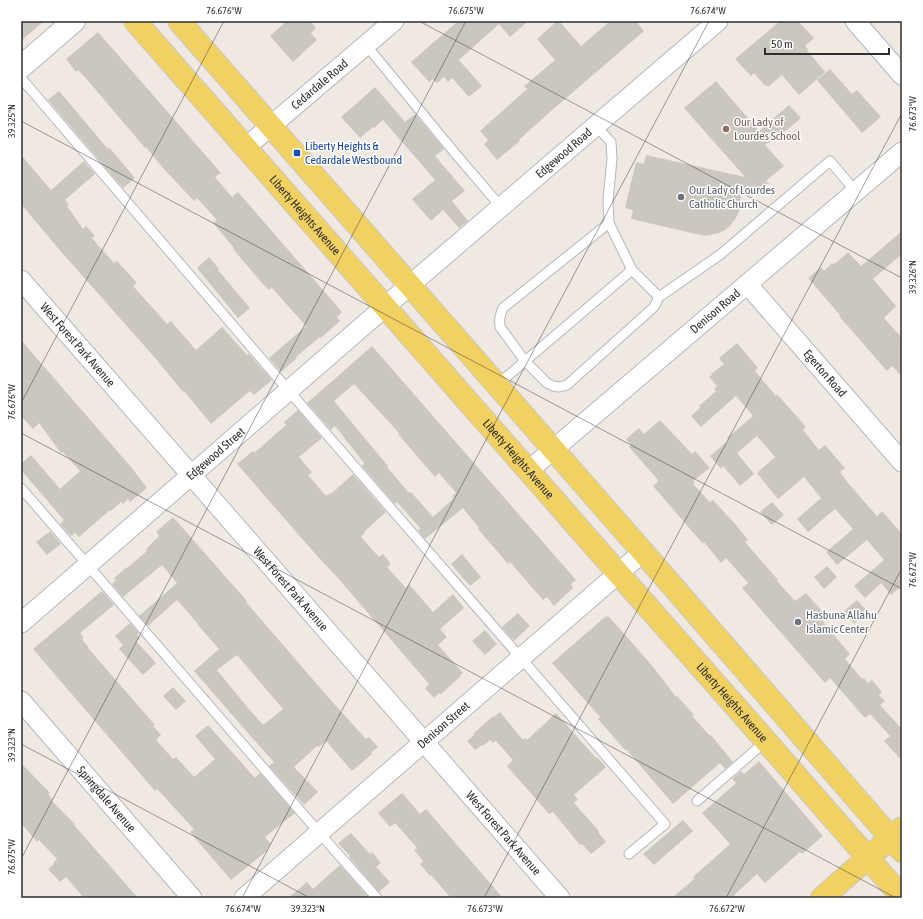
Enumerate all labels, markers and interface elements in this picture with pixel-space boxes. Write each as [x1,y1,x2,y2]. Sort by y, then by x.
text: 76.676°W [206,5,242,16]
text: 76.675°W [448,5,484,16]
text: 76.674°W [690,5,726,16]
scale bar [765,30,889,56]
text: 50 m [771,37,793,51]
street label: Cedardale Road [288,56,351,112]
text: 76.673°W [907,96,918,132]
text: 39.325°N [6,104,17,138]
place label: Our Lady of Lourdes School [734,115,801,143]
marker: Our Lady of Lourdes School [721,124,731,134]
street label: Edgewood Road [533,125,595,181]
place label: Liberty Heights & Cedardale Westbound [305,139,402,167]
marker: Liberty Heights & Cedardale Westbound [292,148,302,158]
street label: Liberty Heights Avenue [266,173,343,258]
place label: Our Lady of Lourdes Catholic Church [689,183,775,211]
marker: Our Lady of Lourdes Catholic Church [676,192,686,202]
text: 39.326°N [907,260,918,294]
street label: Denison Road [687,286,743,337]
street label: West Forest Park Avenue [37,300,118,390]
street label: Egerton Road [800,347,849,400]
text: 76.676°W [6,384,17,420]
street label: Liberty Heights Avenue [480,416,557,502]
street label: Edgewood Street [184,424,248,483]
street label: West Forest Park Avenue [250,544,331,634]
text: 76.672°W [907,552,918,588]
place label: Hasbuna Allahu Islamic Center [806,608,877,636]
marker: Hasbuna Allahu Islamic Center [793,617,803,627]
street label: Liberty Heights Avenue [693,660,771,745]
street label: Denison Street [414,698,473,751]
text: 39.323°N [6,728,17,762]
street label: Springdale Avenue [74,763,139,835]
street label: West Forest Park Avenue [463,788,544,878]
text: 76.675°W [6,839,17,875]
text: 76.674°W [225,903,261,914]
text: 39.323°N [291,903,325,914]
text: 76.673°W [467,903,503,914]
text: 76.672°W [709,903,745,914]

